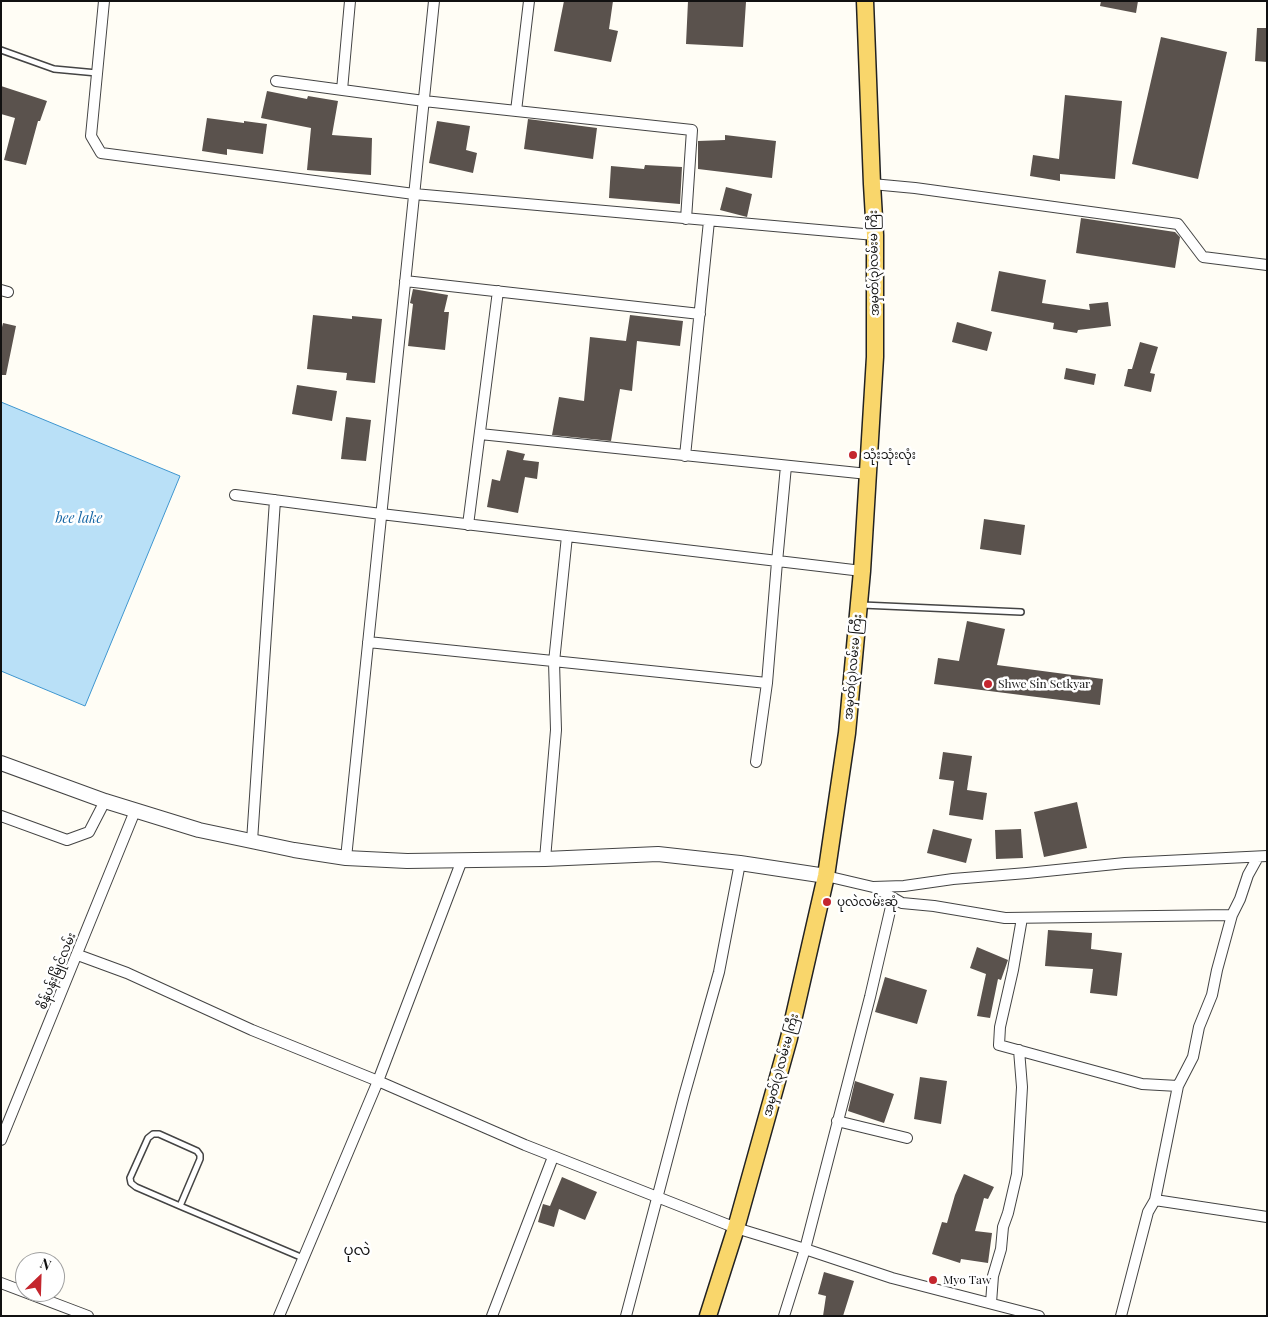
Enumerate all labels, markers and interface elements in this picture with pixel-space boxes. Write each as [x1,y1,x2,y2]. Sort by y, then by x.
street label: အမှတ်(၃)လမ်းမ ကြီး [866,210,882,316]
place label: သုံးသုံးလုံး [863,448,916,462]
marker: သုံးသုံးလုံး [847,449,859,461]
water label: bee lake [55,511,103,527]
street label: အမှတ်(၃)လမ်းမ ကြီး [841,613,865,721]
place label: Shwe Sin Setkyar [998,677,1090,691]
marker: Shwe Sin Setkyar [982,678,994,690]
place label: ပုလဲလမ်းဆုံ [837,895,898,909]
marker: ပုလဲလမ်းဆုံ [821,896,833,908]
street label: စိန်ပန်းမြိုင်လမ်း [35,930,79,1012]
street label: အမှတ်(၃)လမ်းမ ကြီး [760,1012,802,1118]
district label: ပုလဲ [343,1241,371,1259]
north arrow [15,1252,65,1302]
text: N [37,1253,54,1274]
place label: Myo Taw [943,1273,991,1287]
marker: Myo Taw [927,1274,939,1286]

